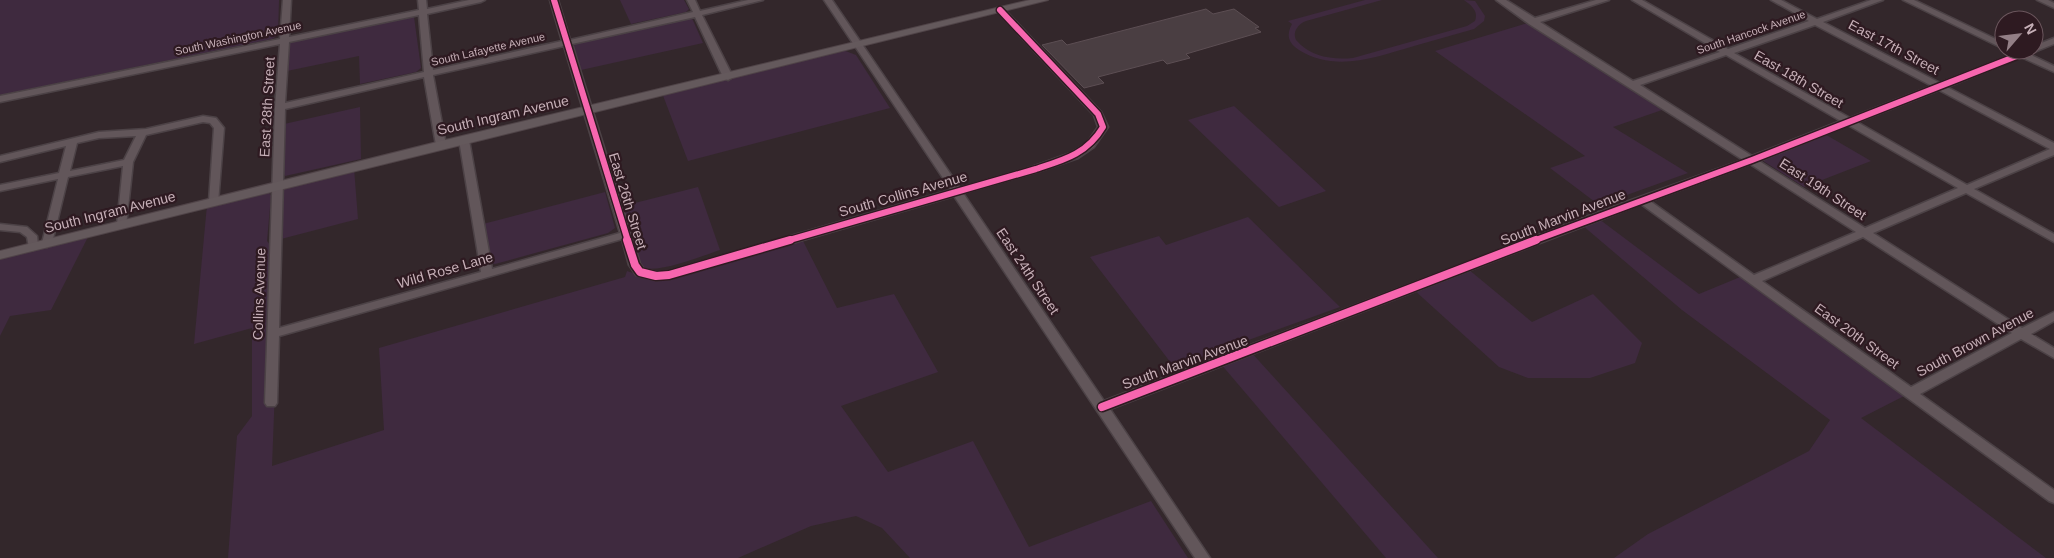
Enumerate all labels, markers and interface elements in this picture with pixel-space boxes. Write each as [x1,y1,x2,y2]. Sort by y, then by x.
street label: South Hancock Avenue [1695,8,1807,56]
north arrow [1994,10,2044,60]
street label: East 17th Street [1846,16,1942,78]
street label: South Washington Avenue [174,19,302,57]
text: N [2021,21,2040,37]
street label: South Lafayette Avenue [430,30,546,68]
street label: East 18th Street [1752,47,1847,111]
street label: East 28th Street [256,56,278,158]
street label: South Ingram Avenue [436,92,570,138]
street label: East 26th Street [606,151,650,251]
street label: East 19th Street [1777,155,1870,223]
street label: South Collins Avenue [837,168,969,220]
street label: South Marvin Avenue [1498,186,1628,248]
street label: South Ingram Avenue [43,188,177,236]
street label: East 24th Street [993,225,1063,317]
street label: Collins Avenue [249,247,269,340]
street label: Wild Rose Lane [395,249,495,291]
street label: East 20th Street [1812,300,1902,372]
street label: South Brown Avenue [1914,304,2037,380]
street label: South Marvin Avenue [1120,332,1250,392]

